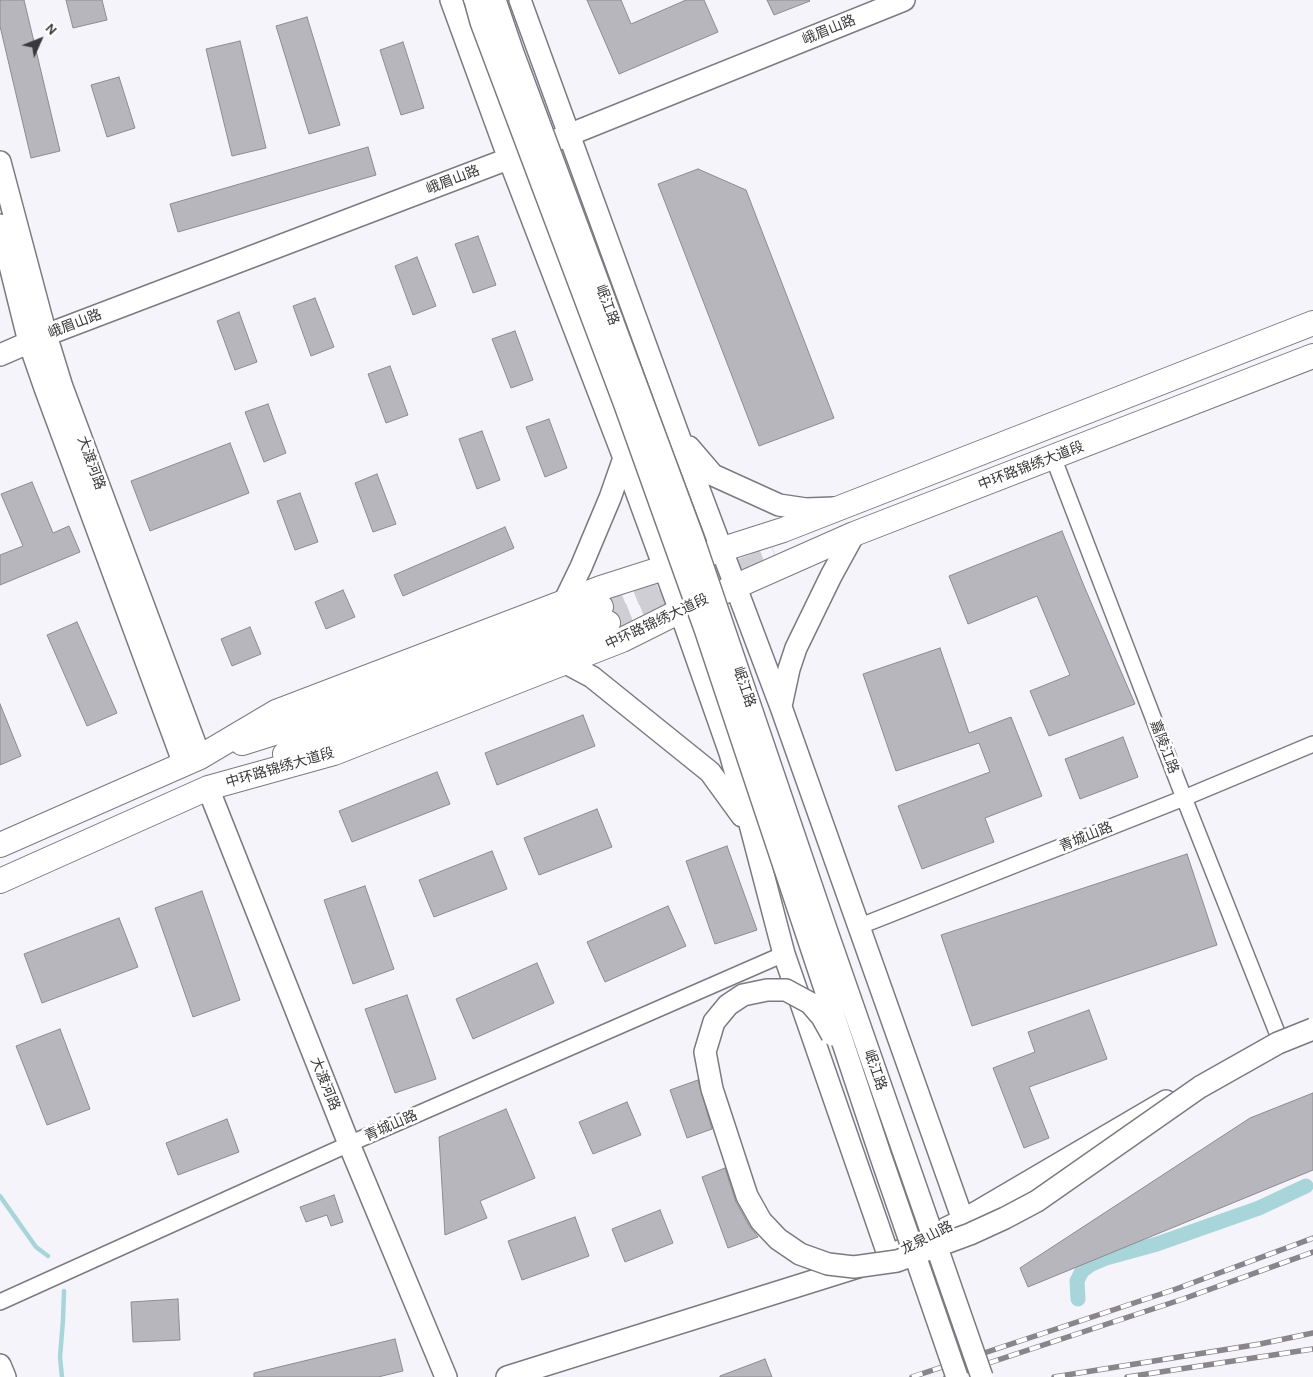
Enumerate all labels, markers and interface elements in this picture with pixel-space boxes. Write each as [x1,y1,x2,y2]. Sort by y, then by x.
street label: 峨眉山路 [800,12,858,48]
north arrow [15,15,65,65]
text: N [42,20,61,39]
street label: 峨眉山路 [424,162,482,198]
street label: 岷江路 [592,282,622,328]
street label: 峨眉山路 [46,306,104,342]
street label: 大渡河路 [74,434,108,492]
street label: 中环路锦绣大道段 [976,438,1086,494]
street label: 中环路锦绣大道段 [603,591,711,653]
street label: 岷江路 [729,664,759,710]
street label: 嘉陵江路 [1146,718,1182,776]
street label: 中环路锦绣大道段 [224,744,336,792]
street label: 青城山路 [1057,819,1115,855]
street label: 岷江路 [860,1047,890,1093]
street label: 大渡河路 [307,1055,343,1113]
street label: 青城山路 [362,1107,420,1145]
street label: 龙泉山路 [898,1218,956,1258]

